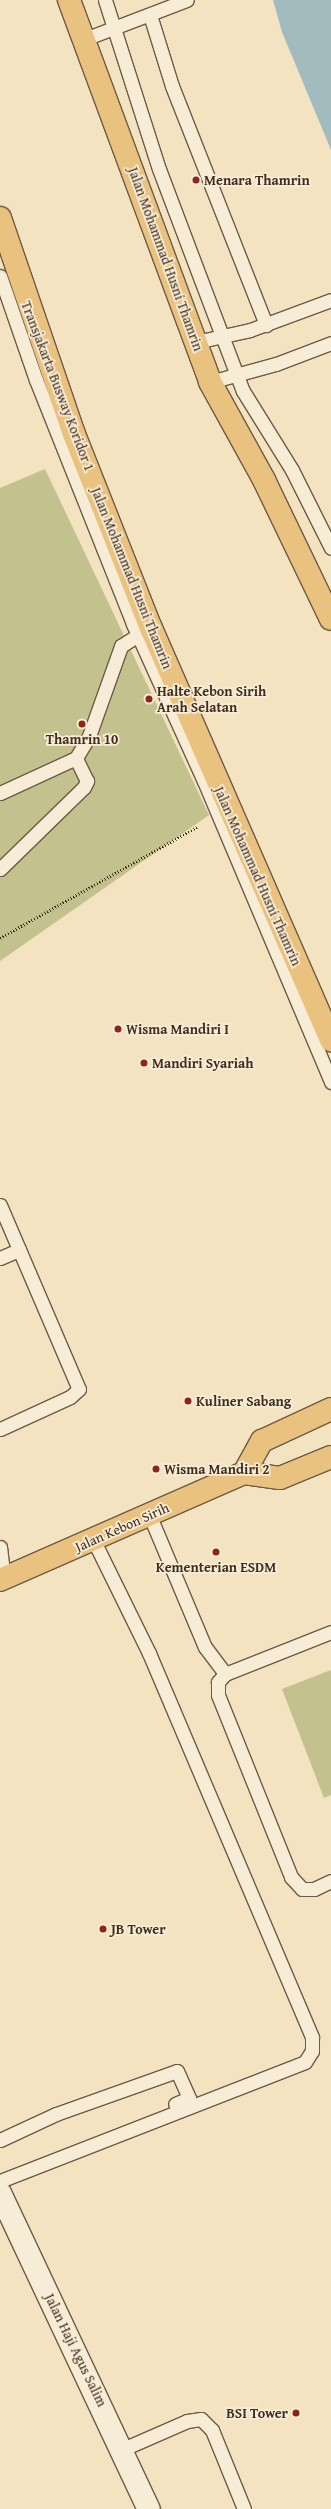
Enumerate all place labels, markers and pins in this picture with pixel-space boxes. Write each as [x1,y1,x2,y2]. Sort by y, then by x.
place label: Menara Thamrin [204,172,310,188]
marker: Menara Thamrin [191,175,201,185]
place label: Halte Kebon Sirih Arah Selatan [157,683,266,716]
marker: Halte Kebon Sirih Arah Selatan [144,694,154,704]
marker: Thamrin 10 [77,719,87,729]
place label: Thamrin 10 [46,731,118,747]
place label: Wisma Mandiri I [126,1021,229,1037]
marker: Wisma Mandiri I [113,1024,123,1034]
place label: Mandiri Syariah [152,1055,253,1071]
marker: Mandiri Syariah [139,1058,149,1068]
place label: Kuliner Sabang [196,1393,291,1409]
marker: Kuliner Sabang [183,1396,193,1406]
place label: Wisma Mandiri 2 [164,1461,269,1477]
marker: Wisma Mandiri 2 [151,1464,161,1474]
marker: Kementerian ESDM [211,1547,221,1557]
place label: Kementerian ESDM [156,1559,276,1575]
place label: JB Tower [111,1921,166,1937]
marker: JB Tower [98,1924,108,1934]
place label: BSI Tower [226,2405,288,2421]
marker: BSI Tower [291,2408,301,2418]

